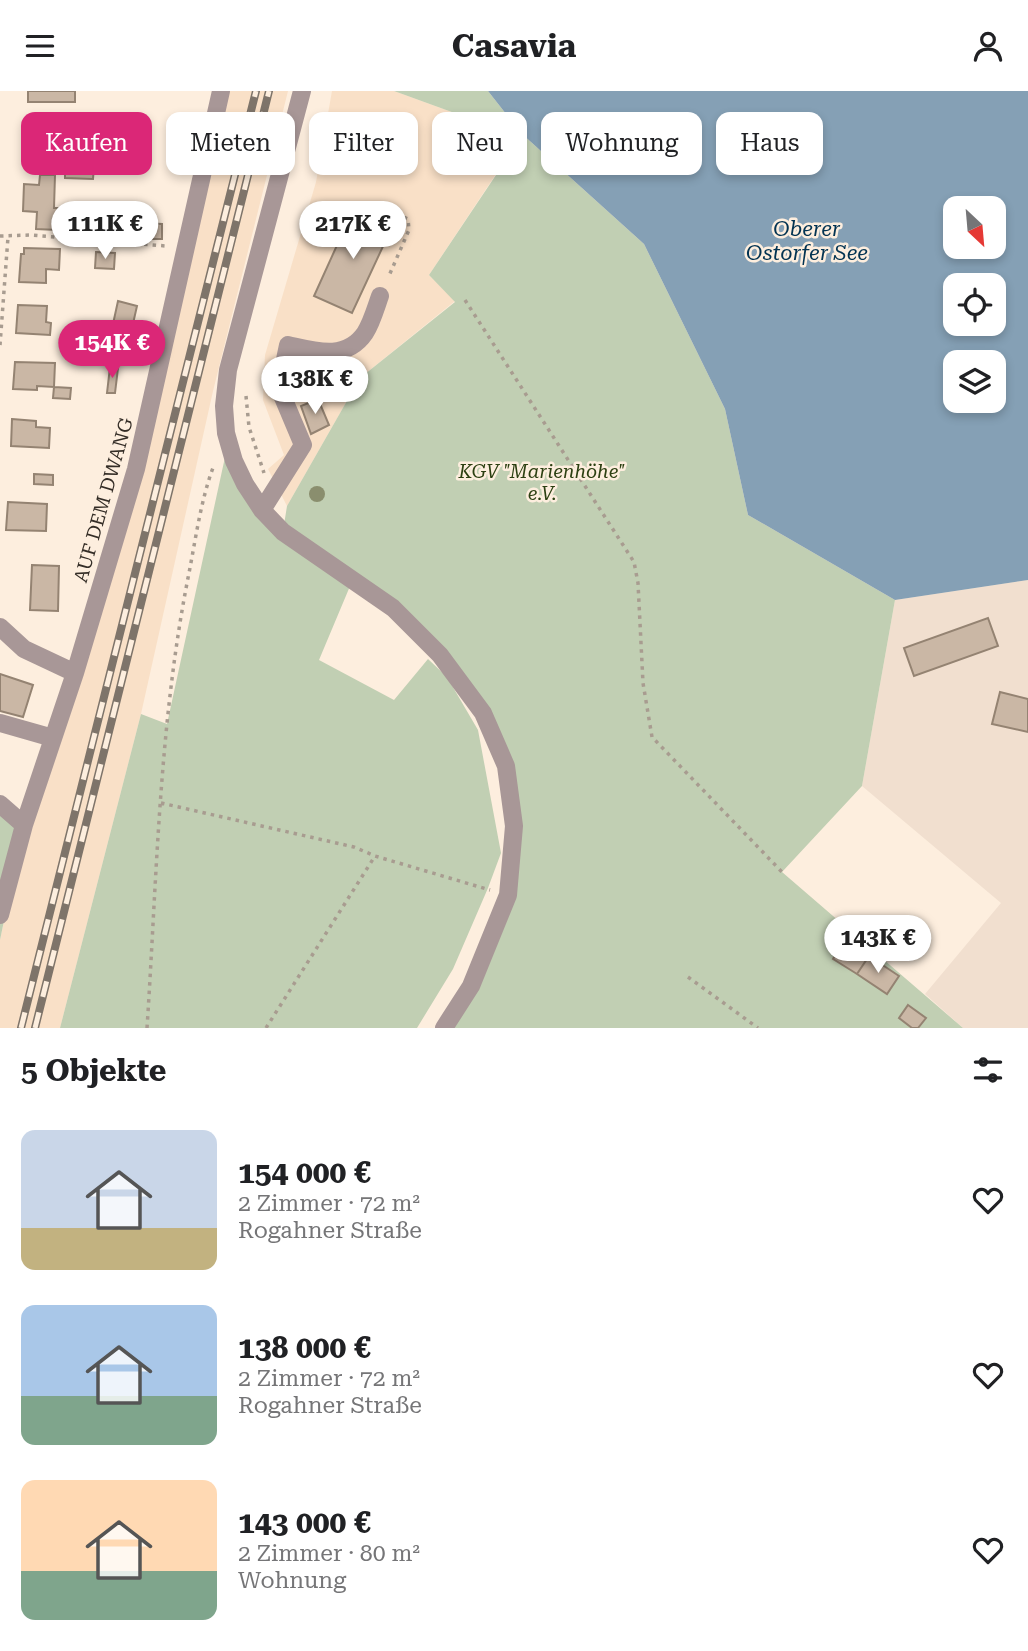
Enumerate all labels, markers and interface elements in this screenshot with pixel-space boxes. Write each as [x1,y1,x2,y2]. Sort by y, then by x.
icon: menu [21,27,59,65]
text: Casavia [452,27,576,65]
icon: person [969,27,1007,65]
chip: Kaufen [21,112,152,175]
chip: Mieten [166,112,295,175]
chip: Filter [309,112,418,175]
chip: Neu [432,112,527,175]
chip: Wohnung [541,112,702,175]
chip: Haus [716,112,823,175]
north arrow [943,196,1006,259]
map controls [943,196,1006,413]
pin: 111K € [48,201,162,261]
pin: 217K € [296,201,410,261]
text: 111K € [67,210,143,237]
text: 217K € [315,210,391,237]
water label: Oberer Ostorfer See [746,217,868,265]
button: locate [943,273,1006,336]
pin: 154K € [55,321,169,380]
text: 154K € [74,329,150,356]
button: layers [943,350,1006,413]
pin: 138K € [258,357,372,416]
text: 138K € [277,365,353,392]
street label: AUF DEM DWANG [69,415,138,585]
park label: KGV "Marienhöhe" e.V. [458,460,625,505]
pin: 143K € [821,915,935,975]
text: 143K € [840,924,916,951]
icon: filters [969,1051,1007,1089]
text: 5 Objekte [21,1053,166,1088]
text: 154 000 € [238,1155,371,1190]
icon: home [77,1158,161,1242]
icon: heart [969,1181,1007,1219]
text: 2 Zimmer · 72 m² [238,1190,420,1217]
text: Rogahner Straße [238,1217,422,1244]
text: 138 000 € [238,1330,371,1365]
icon: home [77,1333,161,1417]
icon: heart [969,1356,1007,1394]
text: 2 Zimmer · 72 m² [238,1365,420,1392]
text: Rogahner Straße [238,1392,422,1419]
text: 143 000 € [238,1505,371,1540]
icon: home [77,1508,161,1592]
icon: heart [969,1531,1007,1569]
text: 2 Zimmer · 80 m² [238,1540,420,1567]
text: Wohnung [238,1567,346,1594]

